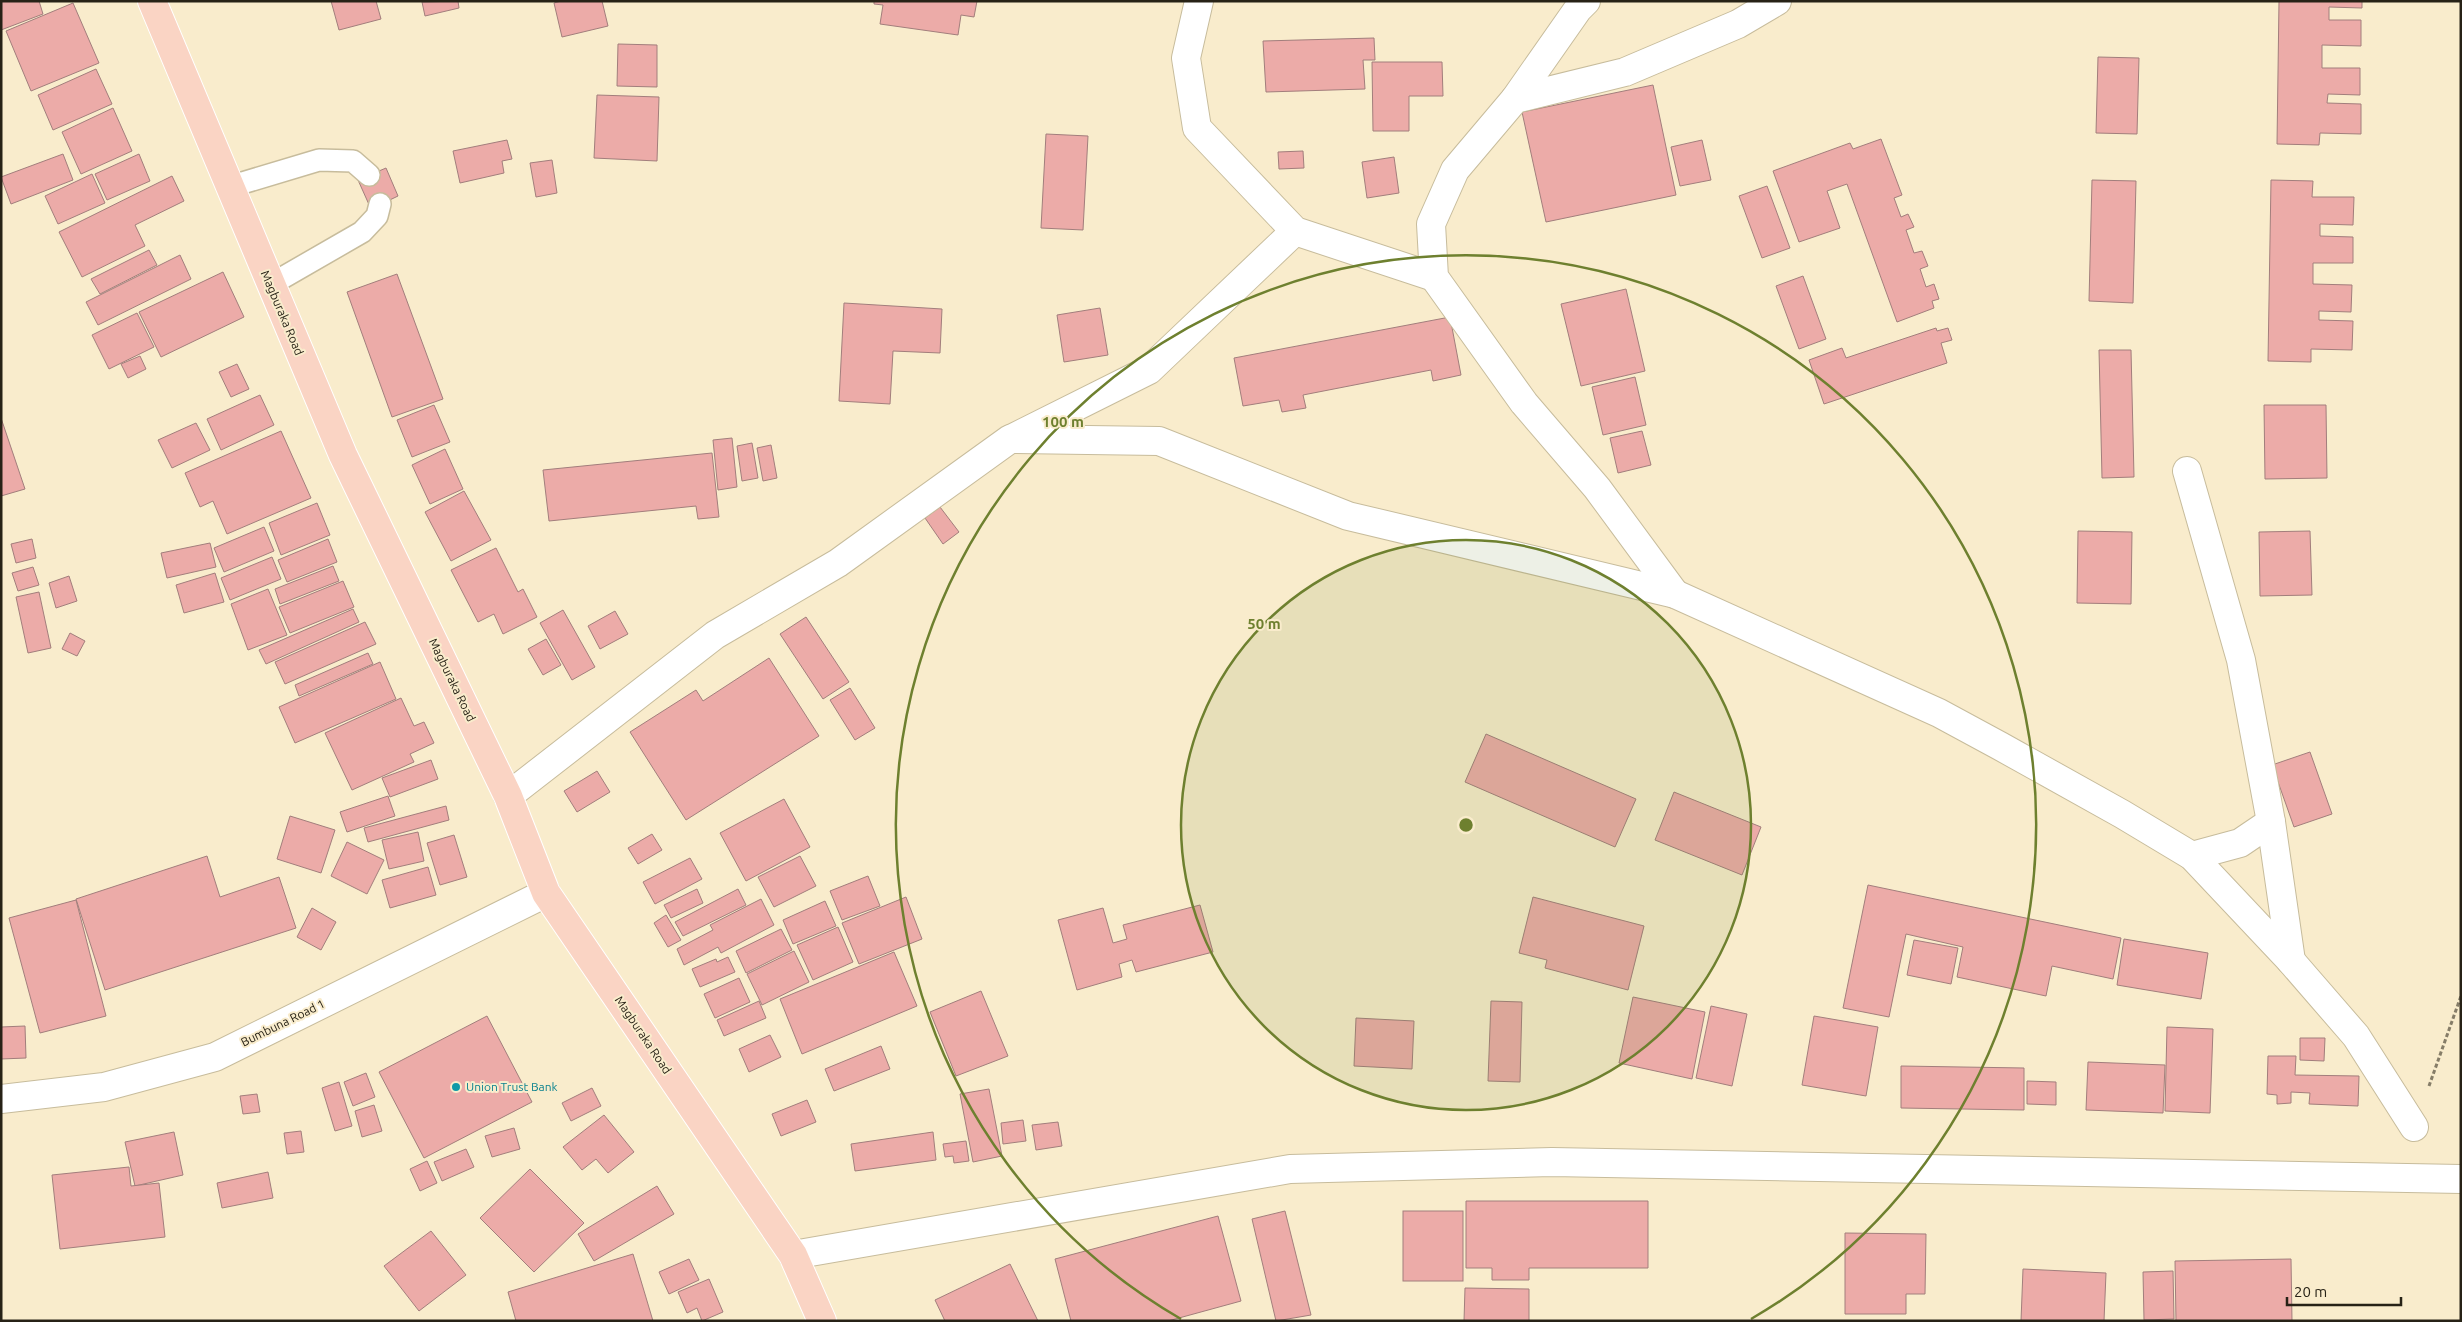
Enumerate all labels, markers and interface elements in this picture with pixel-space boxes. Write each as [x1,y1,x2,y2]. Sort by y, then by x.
street label: Magburaka Road [259,269,306,357]
text: 100 m [1042,413,1084,430]
text: 50 m [1247,615,1281,632]
street label: Magburaka Road [427,636,478,723]
centre of rings [1457,816,1475,834]
street label: Magburaka Road [613,993,674,1076]
street label: Bumbuna Road 1 [239,997,327,1048]
place label: Union Trust Bank [466,1080,558,1093]
marker: Union Trust Bank [450,1081,462,1093]
scale bar [2287,1274,2401,1306]
text: 20 m [2294,1283,2327,1300]

